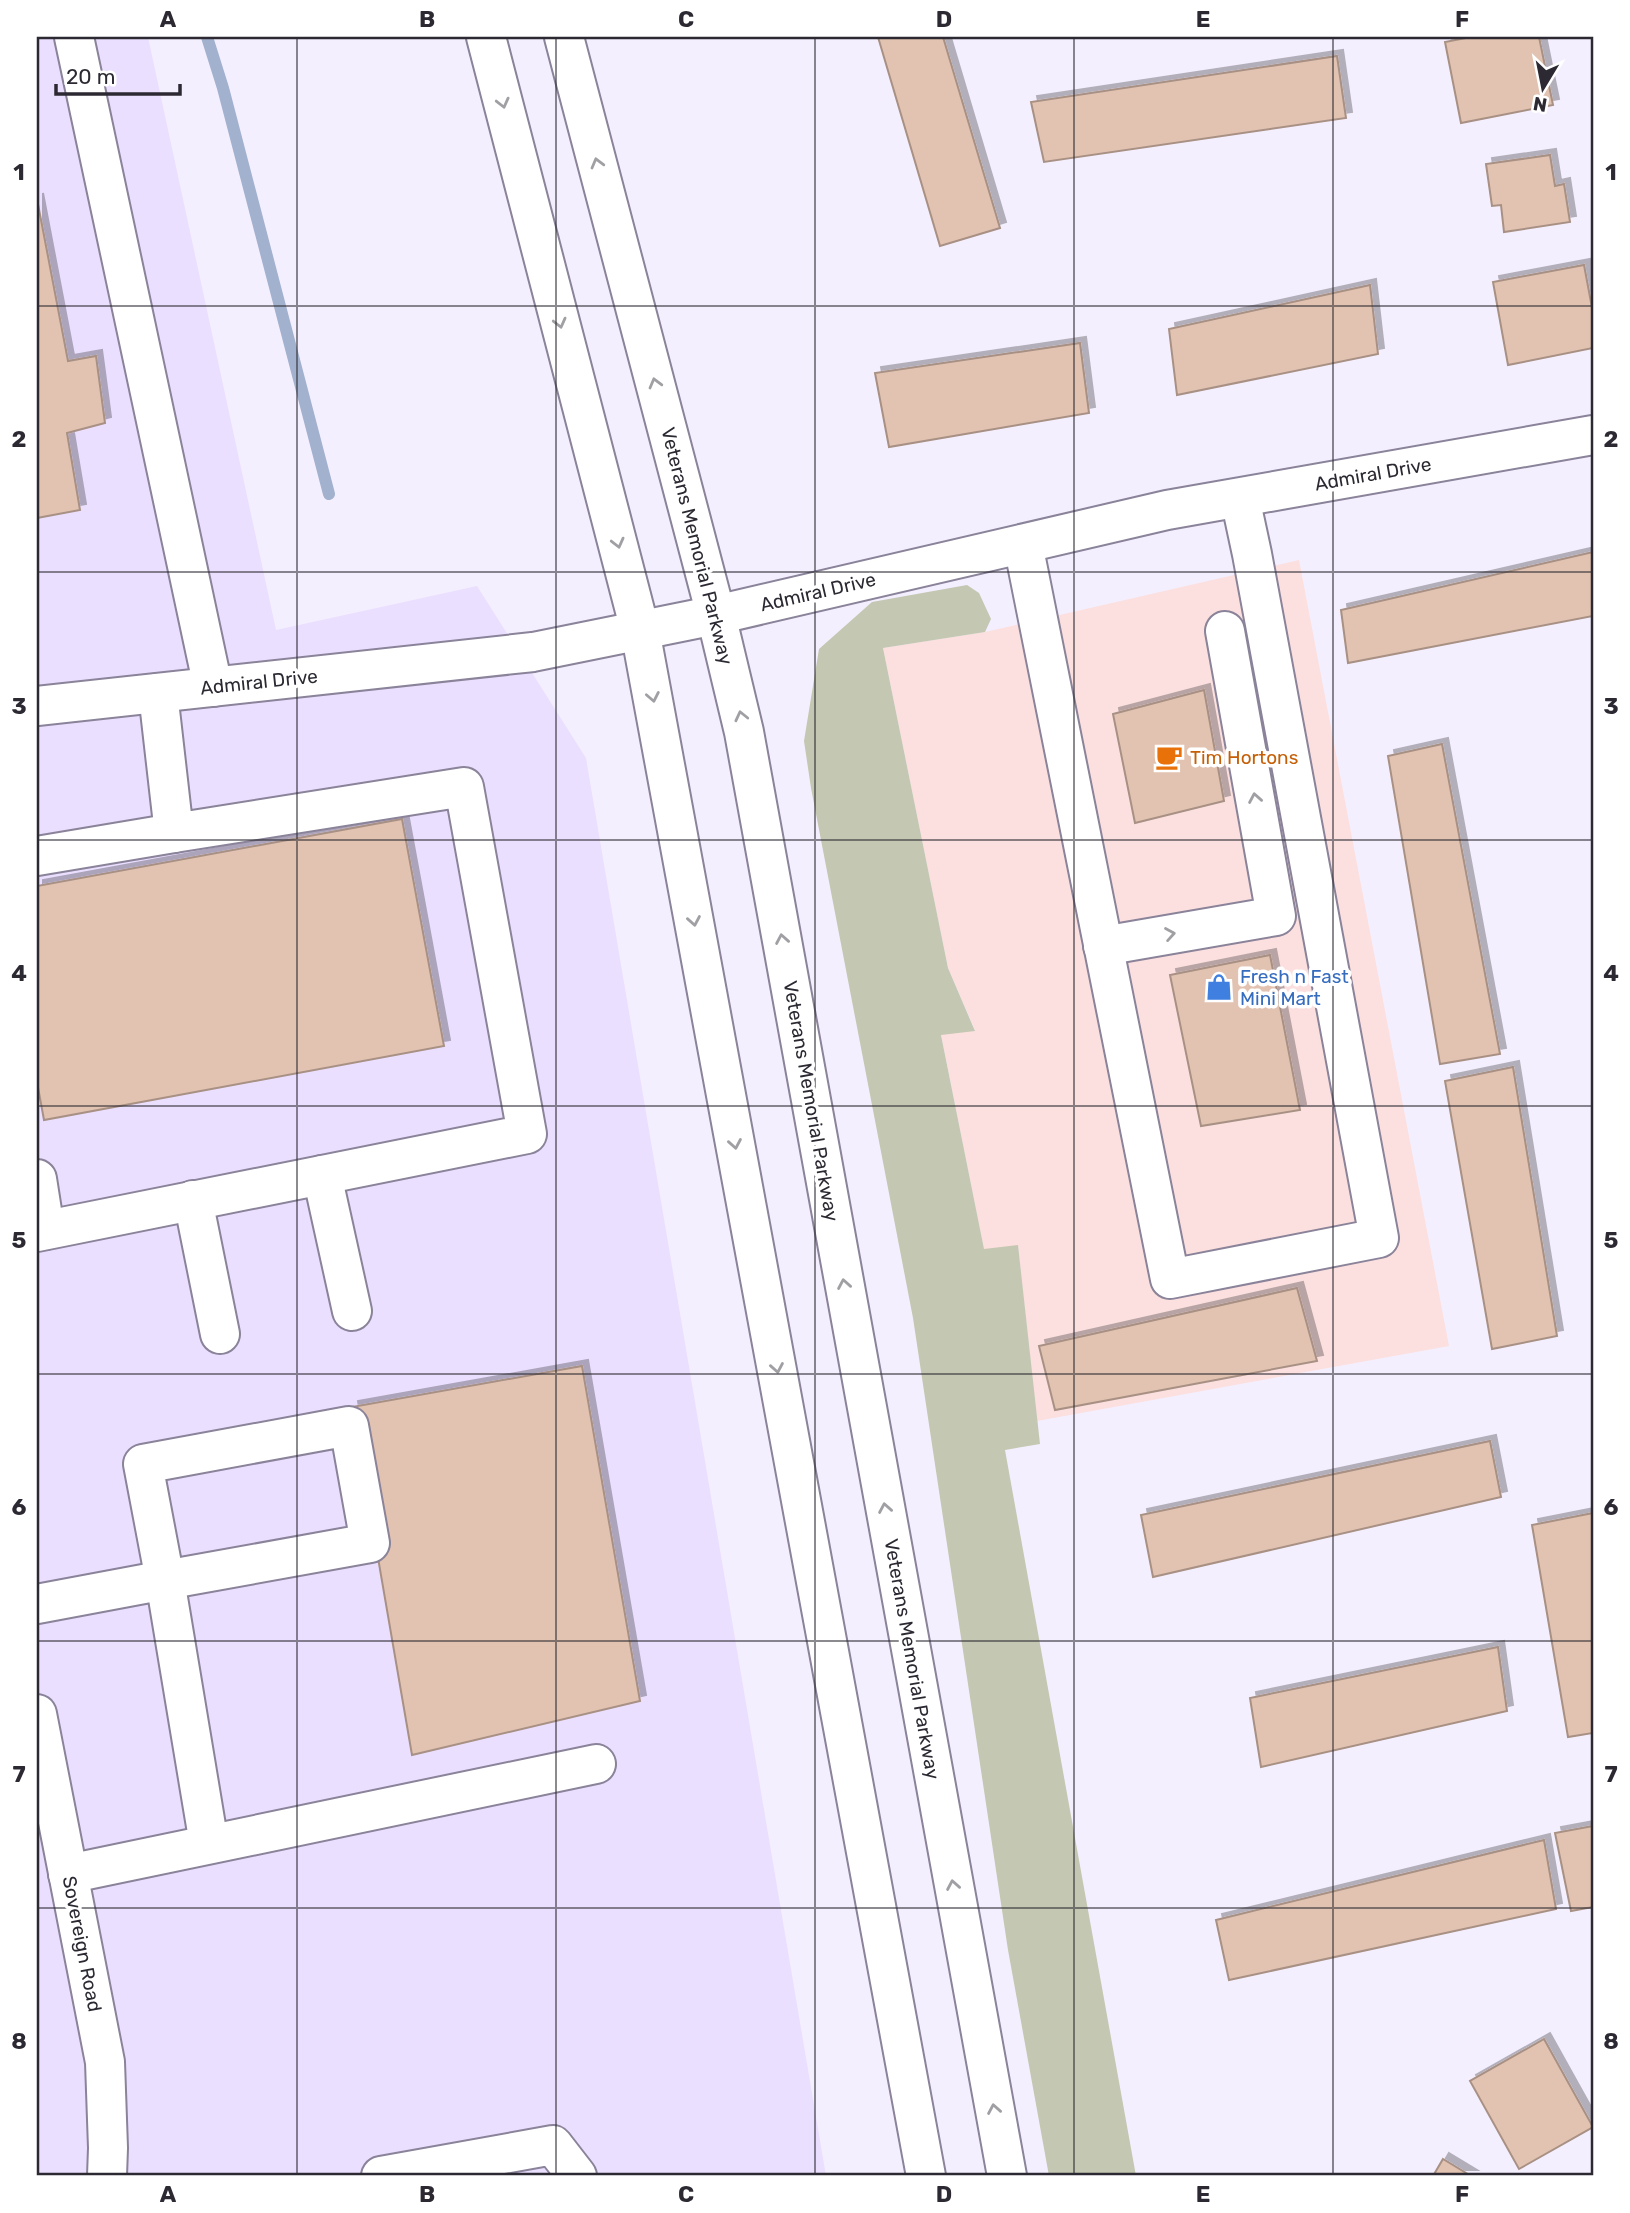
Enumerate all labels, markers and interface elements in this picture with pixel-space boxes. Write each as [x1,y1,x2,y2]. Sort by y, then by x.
text: A [160,5,177,33]
text: B [419,5,435,33]
text: C [678,5,694,33]
text: D [936,5,952,33]
text: E [1196,5,1210,33]
text: F [1455,5,1469,33]
scale bar [56,52,180,96]
north arrow [1508,52,1578,122]
text: 20 m [66,64,115,89]
text: N [1531,92,1549,117]
one-way arrow [495,97,509,109]
one-way arrow [591,157,605,169]
text: 1 [13,158,25,186]
text: 1 [1605,158,1617,186]
one-way arrow [552,317,566,329]
one-way arrow [649,377,663,389]
text: 2 [12,425,26,453]
street label: Veterans Memorial Parkway [656,425,738,667]
text: 2 [1604,425,1618,453]
street label: Admiral Drive [1313,452,1433,496]
one-way arrow [610,537,624,549]
street label: Admiral Drive [758,568,878,616]
street label: Admiral Drive [199,664,319,700]
one-way arrow [644,691,659,703]
text: 3 [11,692,27,720]
text: 3 [1603,692,1619,720]
one-way arrow [734,710,749,722]
cafe icon: Tim Hortons [1154,742,1184,772]
place label: Tim Hortons [1190,746,1298,769]
one-way arrow [1248,792,1263,804]
one-way arrow [686,915,701,926]
one-way arrow [1164,927,1176,942]
one-way arrow [775,933,790,945]
text: 4 [11,959,27,987]
text: 4 [1603,959,1619,987]
place label: Fresh n Fast Mini Mart [1240,965,1349,1010]
shop icon: Fresh n Fast Mini Mart [1204,972,1234,1002]
street label: Veterans Memorial Parkway [779,979,843,1223]
one-way arrow [727,1138,742,1150]
text: 5 [12,1226,27,1254]
text: 5 [1604,1226,1619,1254]
one-way arrow [837,1278,852,1290]
one-way arrow [769,1362,784,1374]
text: 6 [12,1493,27,1521]
text: 6 [1604,1493,1619,1521]
one-way arrow [878,1502,893,1514]
street label: Veterans Memorial Parkway [880,1537,944,1781]
text: 7 [12,1760,26,1788]
text: 7 [1604,1760,1618,1788]
street label: Sovereign Road [58,1874,106,2014]
one-way arrow [946,1879,961,1891]
text: 8 [11,2027,27,2055]
text: 8 [1603,2027,1619,2055]
one-way arrow [988,2103,1003,2115]
text: A [160,2180,177,2208]
text: B [419,2180,435,2208]
text: C [678,2180,694,2208]
text: D [936,2180,952,2208]
text: E [1196,2180,1210,2208]
text: F [1455,2180,1469,2208]

